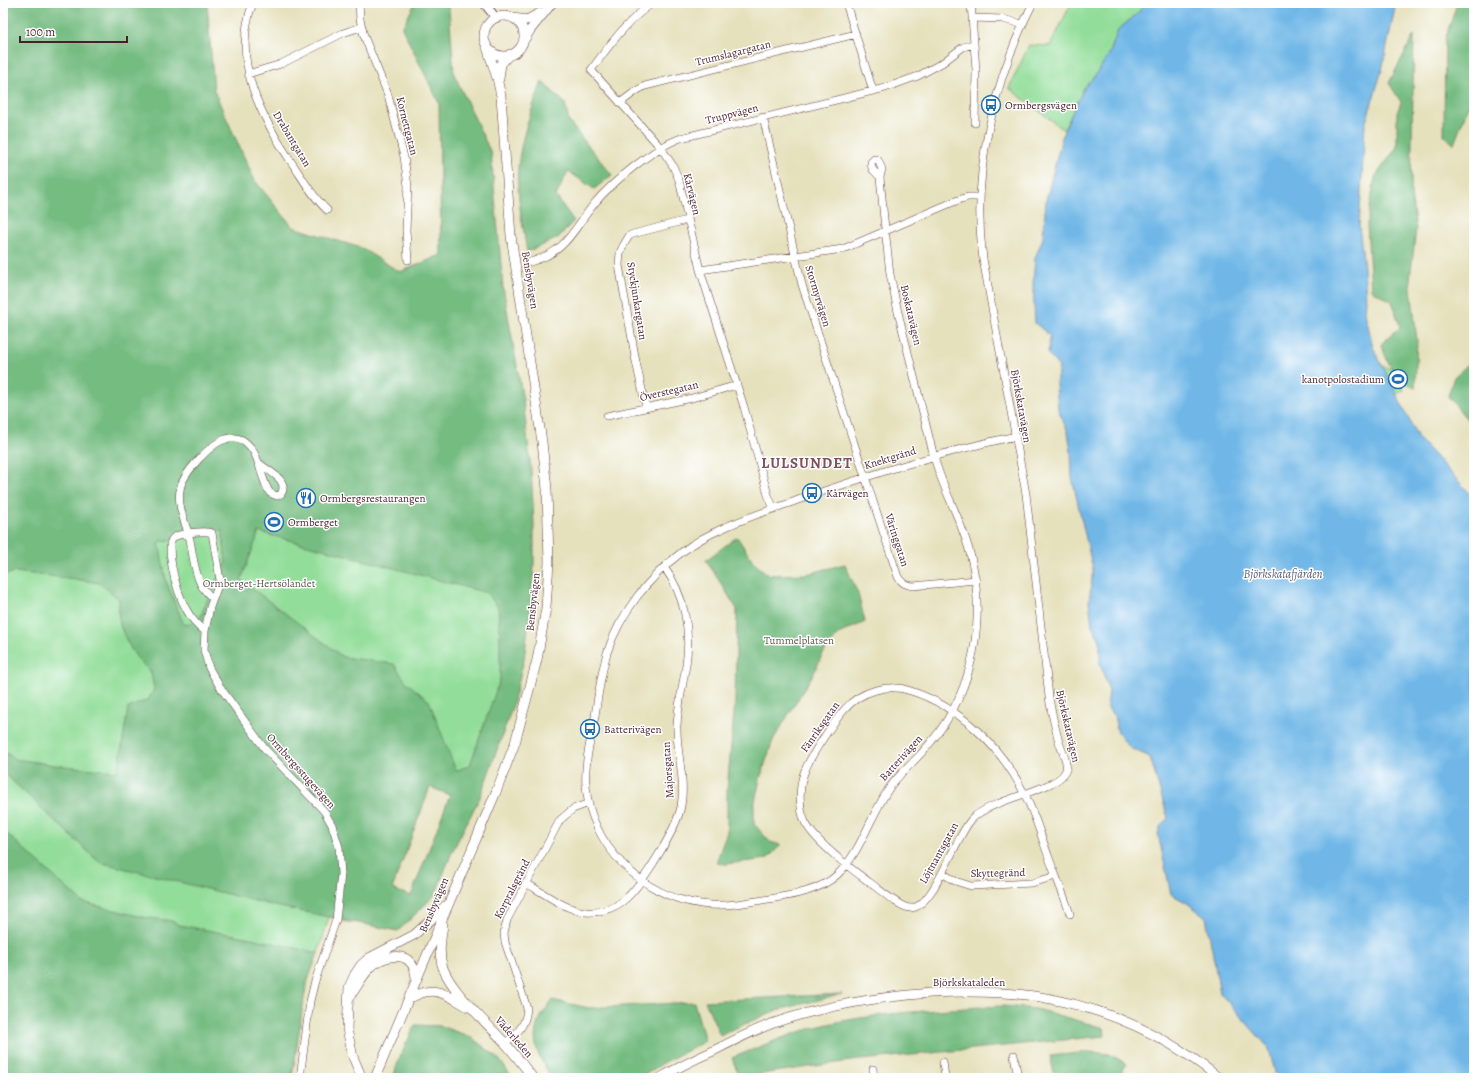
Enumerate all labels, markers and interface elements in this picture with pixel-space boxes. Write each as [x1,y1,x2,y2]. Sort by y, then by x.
scale bar [20,18,127,44]
text: 100 m [26,24,55,40]
street label: Trumslagargatan [694,36,772,70]
bus stop icon: Ormbergsvägen [980,94,1002,116]
street label: Kornettgatan [392,95,422,157]
place label: Ormbergsvägen [1005,98,1077,113]
street label: Truppvägen [704,100,760,128]
street label: Drabantgatan [269,108,315,170]
street label: Kårvägen [680,172,704,216]
street label: Bensbyvägen [518,250,542,310]
street label: Styckjunkargatan [623,261,651,341]
street label: Stormyrvägen [802,263,834,329]
street label: Boskatavägen [897,283,925,347]
street label: Björkskatavägen [1007,368,1035,444]
sports icon: kanotpolostadium [1387,368,1409,390]
place label: kanotpolostadium [1302,372,1384,387]
street label: Överstegatan [638,377,700,405]
street label: Knektgränd [862,443,918,473]
district label: LULSUNDET [761,453,853,473]
bus stop icon: Kårvägen [801,482,823,504]
place label: Kårvägen [826,486,869,501]
restaurant icon: Ormbergsrestaurangen [295,487,317,509]
place label: Ormbergsrestaurangen [320,491,426,506]
sports icon: Ormberget [263,511,285,533]
street label: Väringgatan [881,511,913,569]
place label: Ormberget [288,515,338,530]
water label: Björkskatafjärden [1243,566,1323,582]
street label: Bensbyvägen [522,572,544,632]
park label: Ormberget-Hertsölandet [203,576,316,591]
park label: Tummelplatsen [764,633,834,648]
street label: Björkskatavägen [1052,688,1084,764]
street label: Fänriksgatan [797,699,843,755]
bus stop icon: Batterivägen [579,718,601,740]
place label: Batterivägen [604,722,662,737]
street label: Ormbergsstugevägen [263,730,339,812]
street label: Batterivägen [876,732,926,784]
street label: Majorsgatan [659,741,677,799]
street label: Löjtnantsgatan [916,820,962,886]
street label: Korpralsgränd [491,857,533,921]
street label: Skyttegränd [970,865,1026,881]
street label: Bensbyvägen [416,875,452,935]
street label: Björkskataleden [933,975,1005,990]
street label: Väderleden [491,1012,536,1061]

